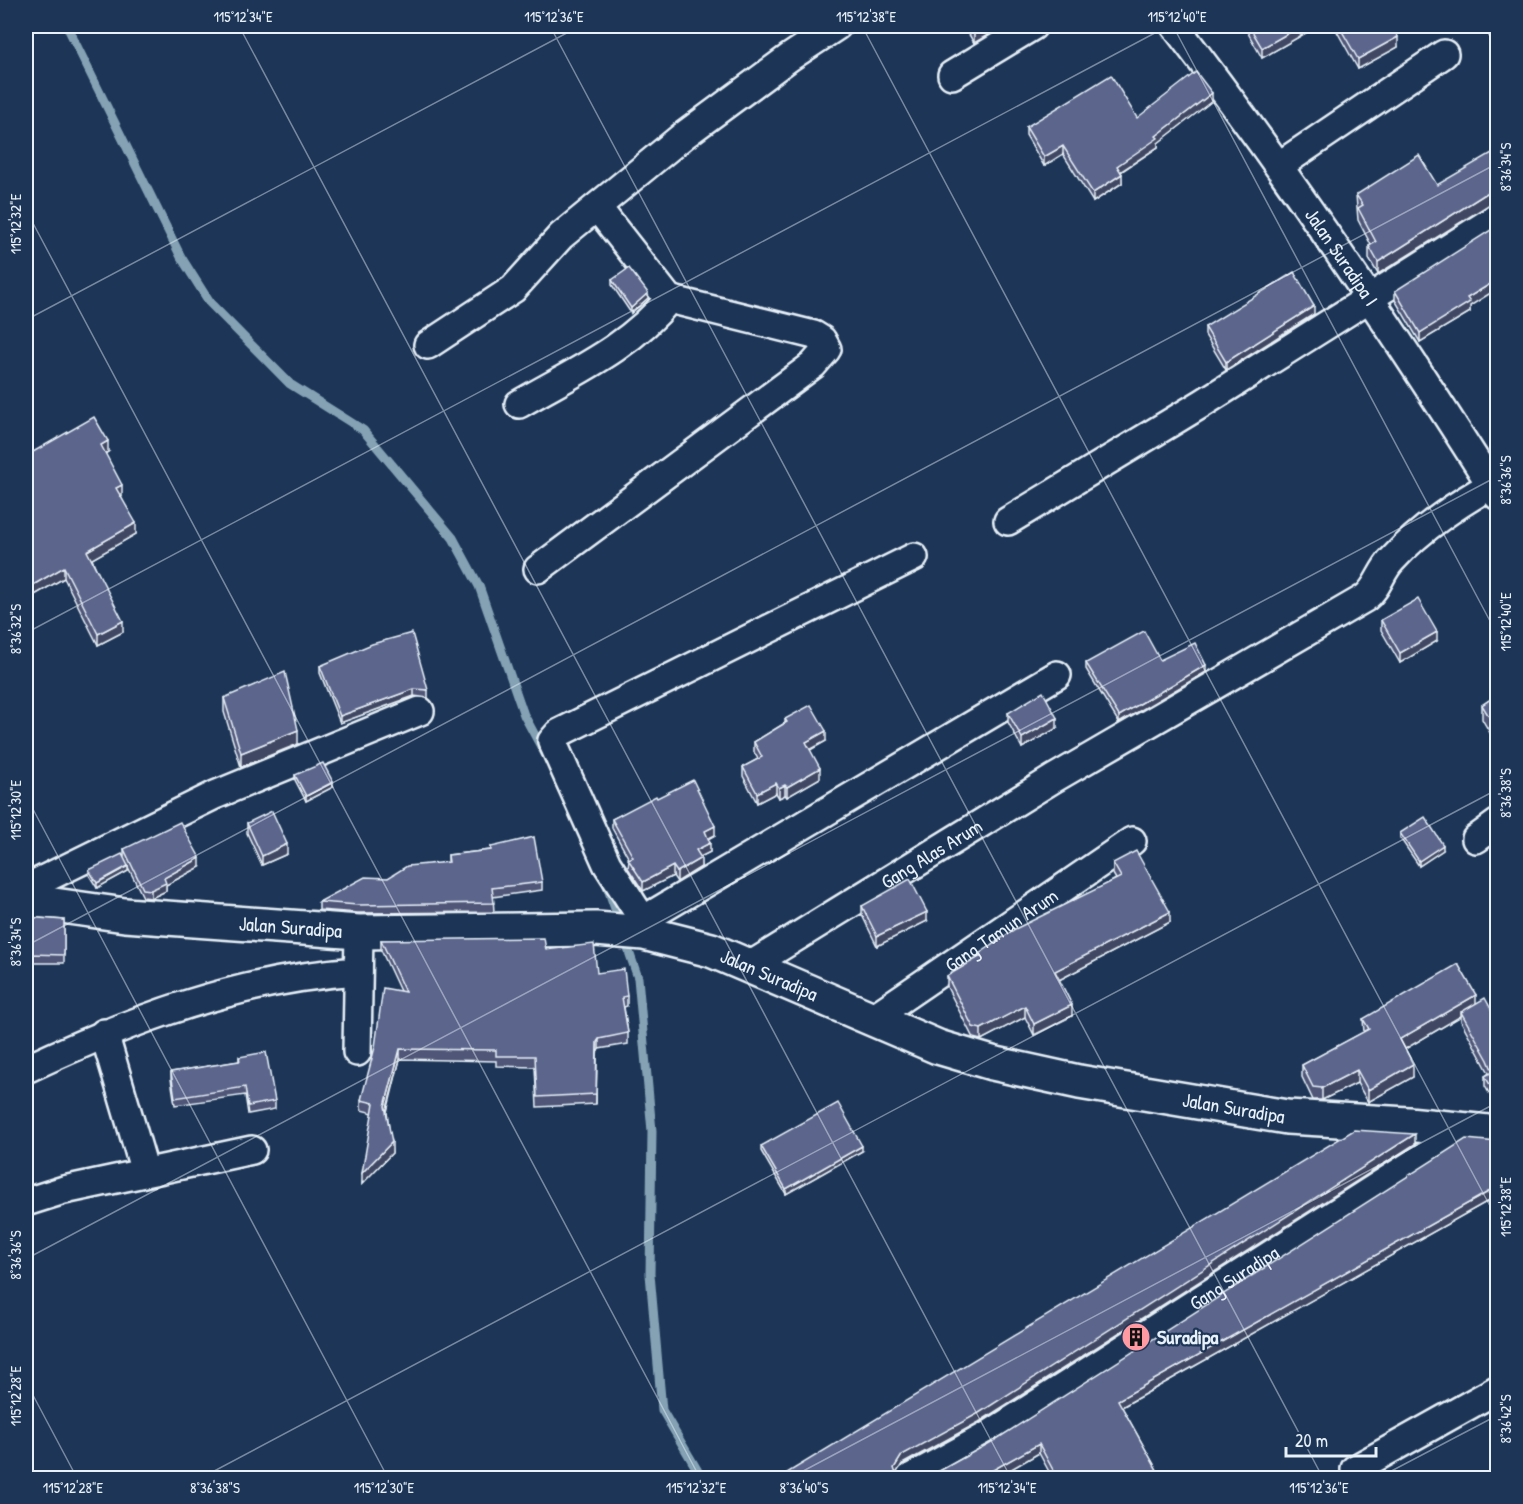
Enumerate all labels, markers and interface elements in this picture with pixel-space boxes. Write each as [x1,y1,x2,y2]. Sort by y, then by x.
text: 115°12'34"E [213,6,273,27]
text: 115°12'36"E [524,6,584,27]
text: 115°12'38"E [836,6,896,27]
text: 115°12'40"E [1147,6,1207,27]
text: 8°36'34"S [1495,142,1516,191]
text: 115°12'32"E [5,193,26,254]
street label: Jalan Suradipa I [1299,203,1385,311]
text: 8°36'36"S [1495,455,1516,505]
text: 115°12'40"E [1495,592,1516,652]
text: 8°36'32"S [5,604,26,654]
text: 8°36'38"S [1495,768,1516,818]
text: 115°12'30"E [5,780,26,840]
street label: Gang Alas Arum [875,812,987,895]
street label: Gang Tamun Arum [939,882,1063,978]
street label: Jalan Suradipa [238,909,343,944]
text: 8°36'34"S [5,917,26,966]
street label: Jalan Suradipa [716,942,822,1007]
street label: Jalan Suradipa [1180,1086,1287,1129]
text: 115°12'38"E [1495,1177,1516,1237]
text: 8°36'36"S [5,1230,26,1280]
street label: Gang Suradipa [1184,1239,1284,1316]
building icon: Suradipa [1120,1321,1152,1353]
place label: Suradipa [1157,1323,1219,1351]
text: 115°12'28"E [5,1365,26,1426]
text: 8°36'42"S [1495,1394,1516,1444]
scale bar [1286,1420,1376,1458]
text: 20 m [1295,1428,1328,1453]
text: 115°12'28"E [43,1477,104,1498]
text: 8°36'38"S [190,1477,240,1498]
text: 115°12'30"E [354,1477,414,1498]
text: 115°12'32"E [666,1477,727,1498]
text: 8°36'40"S [780,1477,829,1498]
text: 115°12'34"E [977,1477,1037,1498]
text: 115°12'36"E [1289,1477,1349,1498]

